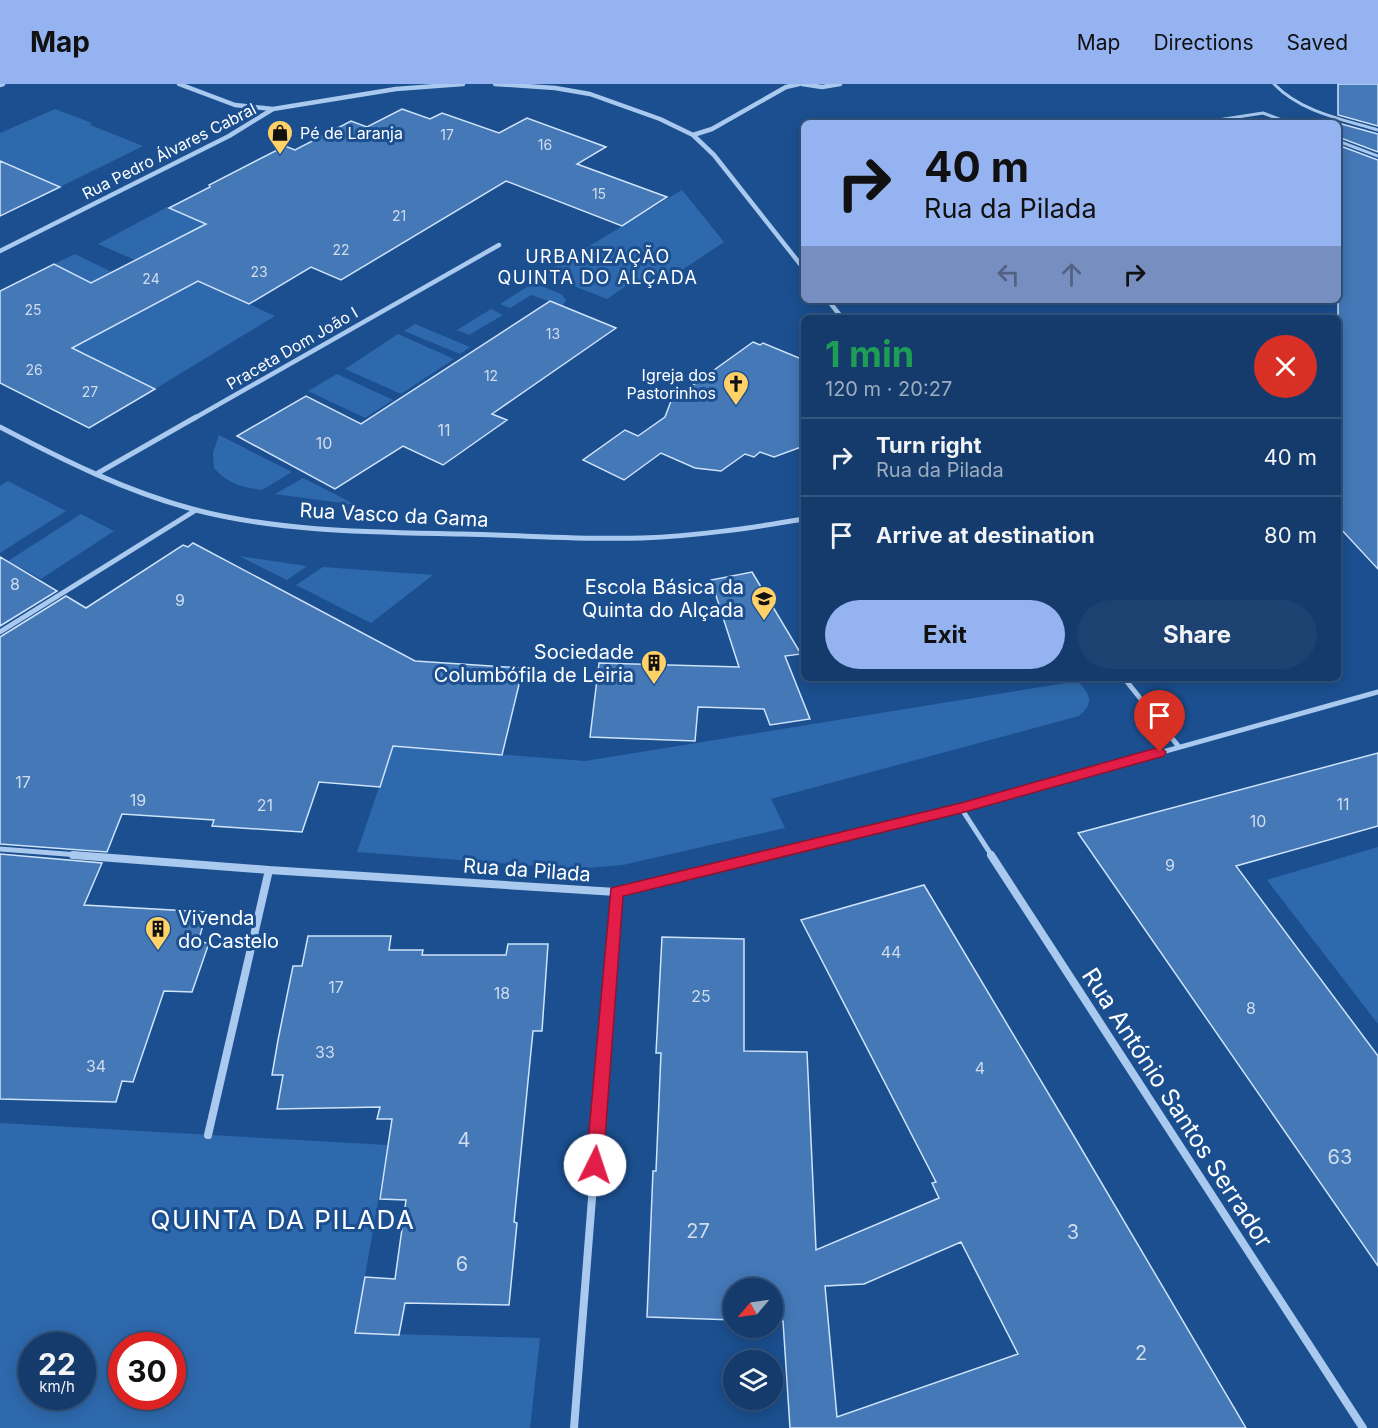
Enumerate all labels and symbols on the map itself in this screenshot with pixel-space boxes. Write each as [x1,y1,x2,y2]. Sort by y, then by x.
street label: Rua Pedro Álvares Cabral [79,98,259,204]
shop icon: Pé de Laranja [265,118,295,156]
place label: Pé de Laranja [300,123,403,143]
house number: 17 [440,126,454,143]
house number: 16 [538,136,552,153]
house number: 15 [592,185,606,202]
house number: 21 [392,207,406,224]
house number: 22 [332,241,350,258]
district label: URBANIZAÇÃO QUINTA DO ALÇADA [497,245,699,288]
house number: 23 [250,263,268,280]
house number: 24 [142,270,160,287]
house number: 25 [24,301,42,318]
street label: Praceta Dom João I [223,302,361,394]
house number: 13 [546,325,560,342]
house number: 26 [25,361,43,378]
place label: Igreja dos Pastorinhos [627,365,716,403]
house number: 12 [484,367,498,384]
church icon: Igreja dos Pastorinhos [721,369,751,407]
house number: 27 [82,383,98,400]
house number: 11 [437,420,451,440]
house number: 10 [316,433,332,453]
street label: Rua Vasco da Gama [299,498,489,532]
house number: 8 [10,574,20,594]
place label: Escola Básica da Quinta do Alçada [582,575,744,622]
school or university icon: Escola Básica da Quinta do Alçada [749,584,779,622]
house number: 9 [175,590,185,610]
place label: Sociedade Columbófila de Leiria [434,640,634,687]
building icon: Sociedade Columbófila de Leiria [639,648,669,686]
pin [1134,690,1185,752]
house number: 17 [15,772,31,792]
house number: 19 [130,790,146,810]
house number: 11 [1336,794,1350,814]
house number: 21 [257,795,273,815]
house number: 10 [1250,811,1266,831]
street label: Rua da Pilada [462,854,592,886]
house number: 9 [1165,855,1175,875]
place label: Vivenda do Castelo [178,906,279,953]
building icon: Vivenda do Castelo [143,914,173,952]
house number: 44 [881,942,901,962]
street label: Rua António Santos Serrador [1076,962,1279,1253]
house number: 17 [328,977,344,997]
house number: 18 [494,983,510,1003]
house number: 25 [691,986,711,1006]
house number: 8 [1246,998,1256,1018]
house number: 33 [315,1042,335,1062]
house number: 34 [86,1056,106,1076]
house number: 4 [975,1058,985,1078]
house number: 4 [458,1128,470,1152]
position arrow [563,1133,627,1197]
house number: 63 [1328,1145,1352,1169]
district label: QUINTA DA PILADA [151,1204,415,1235]
house number: 27 [686,1219,710,1243]
house number: 3 [1067,1220,1079,1244]
house number: 6 [456,1252,468,1276]
north arrow [723,1278,783,1338]
speed limit sign: 30 [108,1332,186,1410]
house number: 2 [1135,1341,1147,1365]

